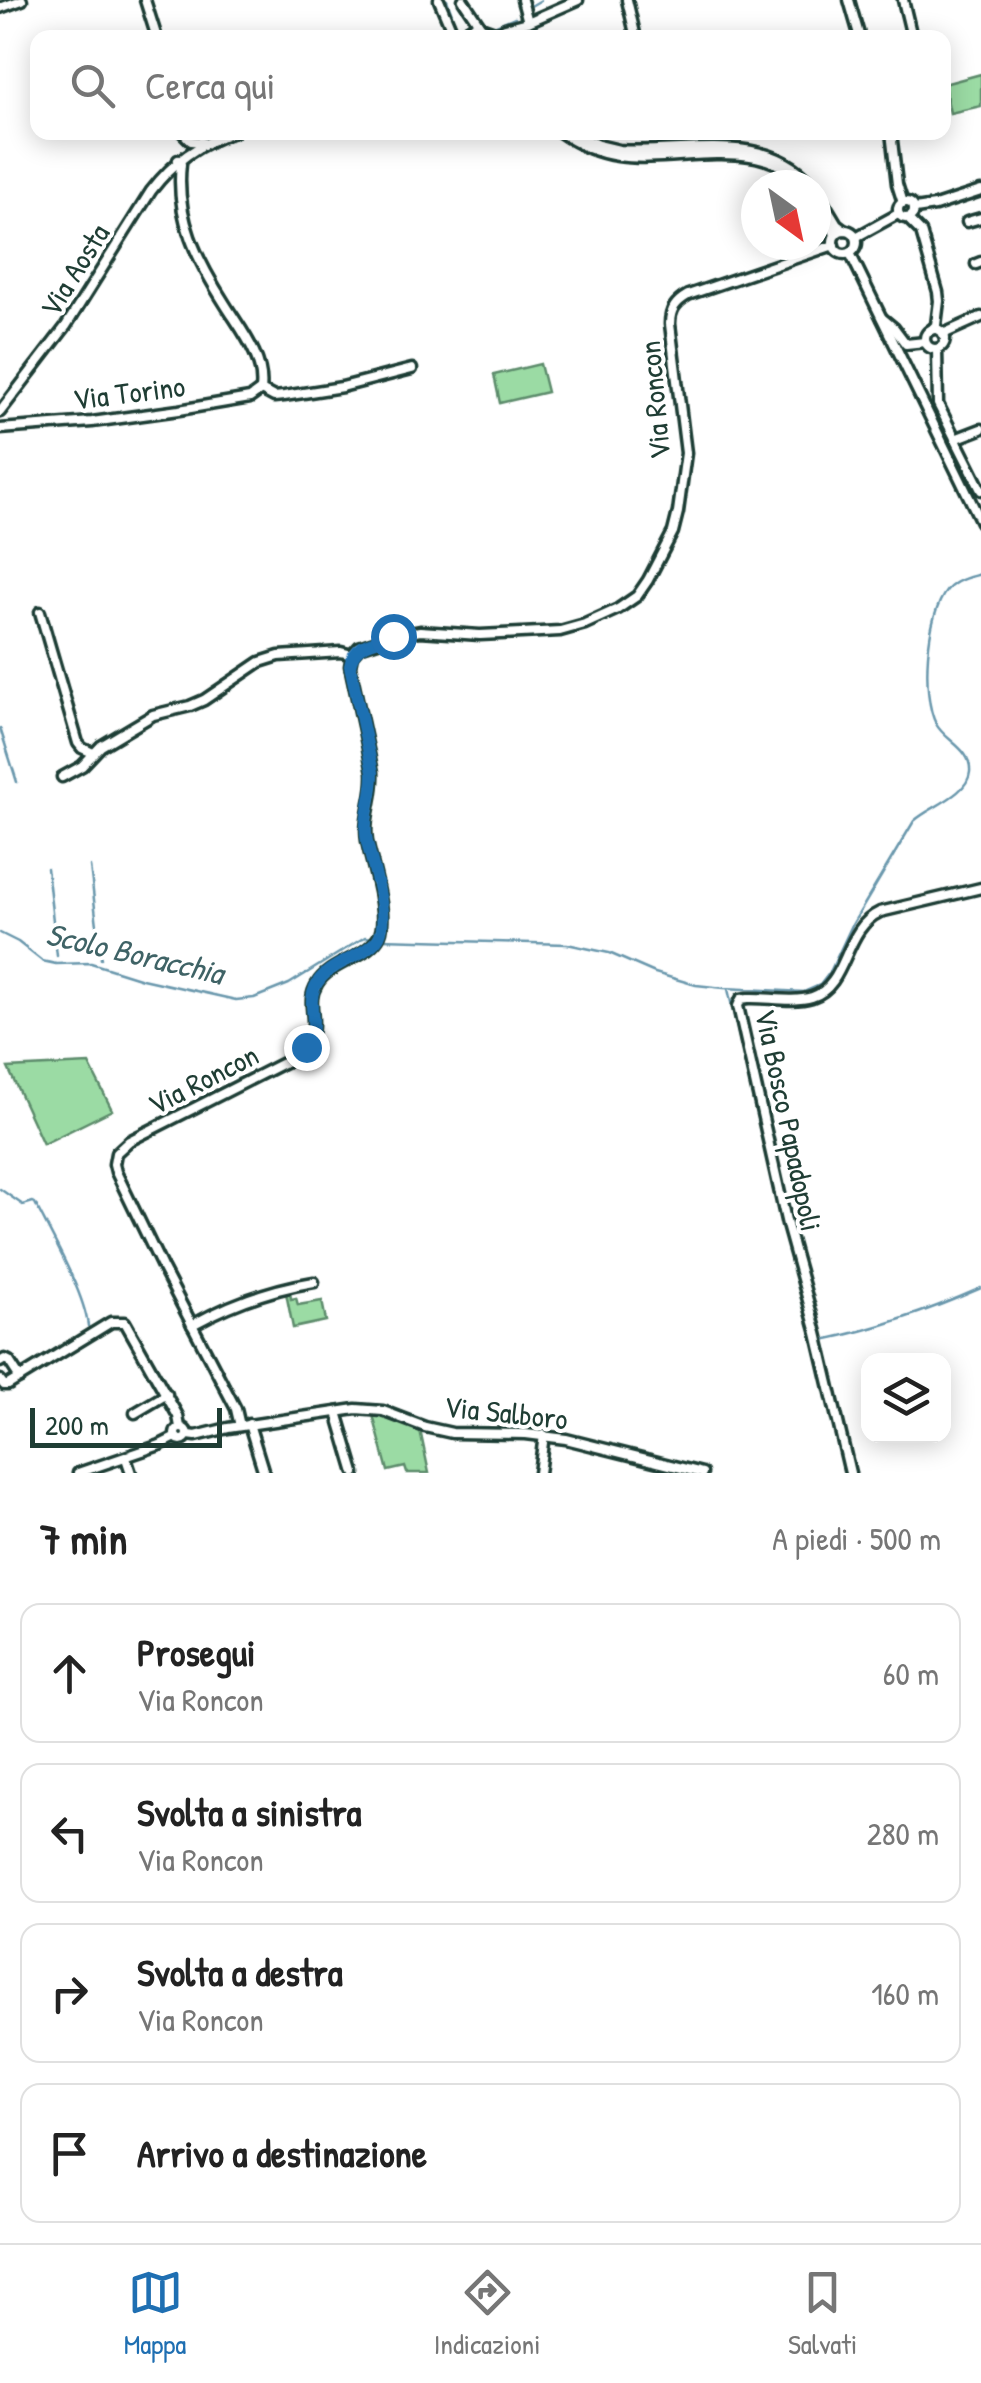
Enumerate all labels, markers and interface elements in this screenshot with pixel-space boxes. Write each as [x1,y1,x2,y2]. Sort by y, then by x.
search box [30,30,951,140]
icon: search [65,58,120,113]
text: Cerca qui [145,59,275,111]
north arrow [741,170,831,260]
street label: Via Aosta [30,216,118,324]
street label: Via Roncon [629,339,679,461]
street label: Via Torino [71,365,187,419]
route start [371,614,417,660]
water label: Scolo Boracchia [42,912,231,995]
street label: Via Bosco Papadopoli [746,1005,832,1235]
route end [284,1025,330,1071]
street label: Via Roncon [141,1034,265,1124]
map controls [861,1353,951,1443]
button: layers [861,1353,951,1443]
street label: Via Salboro [442,1386,570,1438]
scale bar [30,1403,222,1448]
text: 200 m [45,1406,109,1444]
text: 7 min [40,1510,127,1567]
text: A piedi · 500 m [772,1517,941,1560]
text: Prosegui [137,1626,256,1678]
icon: ahead [42,1646,97,1701]
text: 60 m [883,1652,939,1695]
text: Via Roncon [137,1678,264,1721]
text: Svolta a sinistra [137,1786,361,1838]
icon: left [42,1806,97,1861]
text: 280 m [867,1812,939,1855]
text: Via Roncon [137,1838,264,1881]
text: Svolta a destra [137,1946,343,1998]
icon: right [42,1966,97,2021]
text: 160 m [871,1972,939,2015]
text: Via Roncon [137,1998,264,2041]
icon: arrive [42,2126,97,2181]
text: Arrivo a destinazione [137,2127,427,2179]
tab: Mappa [124,2265,186,2363]
tab: Indicazioni [434,2265,540,2363]
tab: Salvati [788,2265,857,2363]

